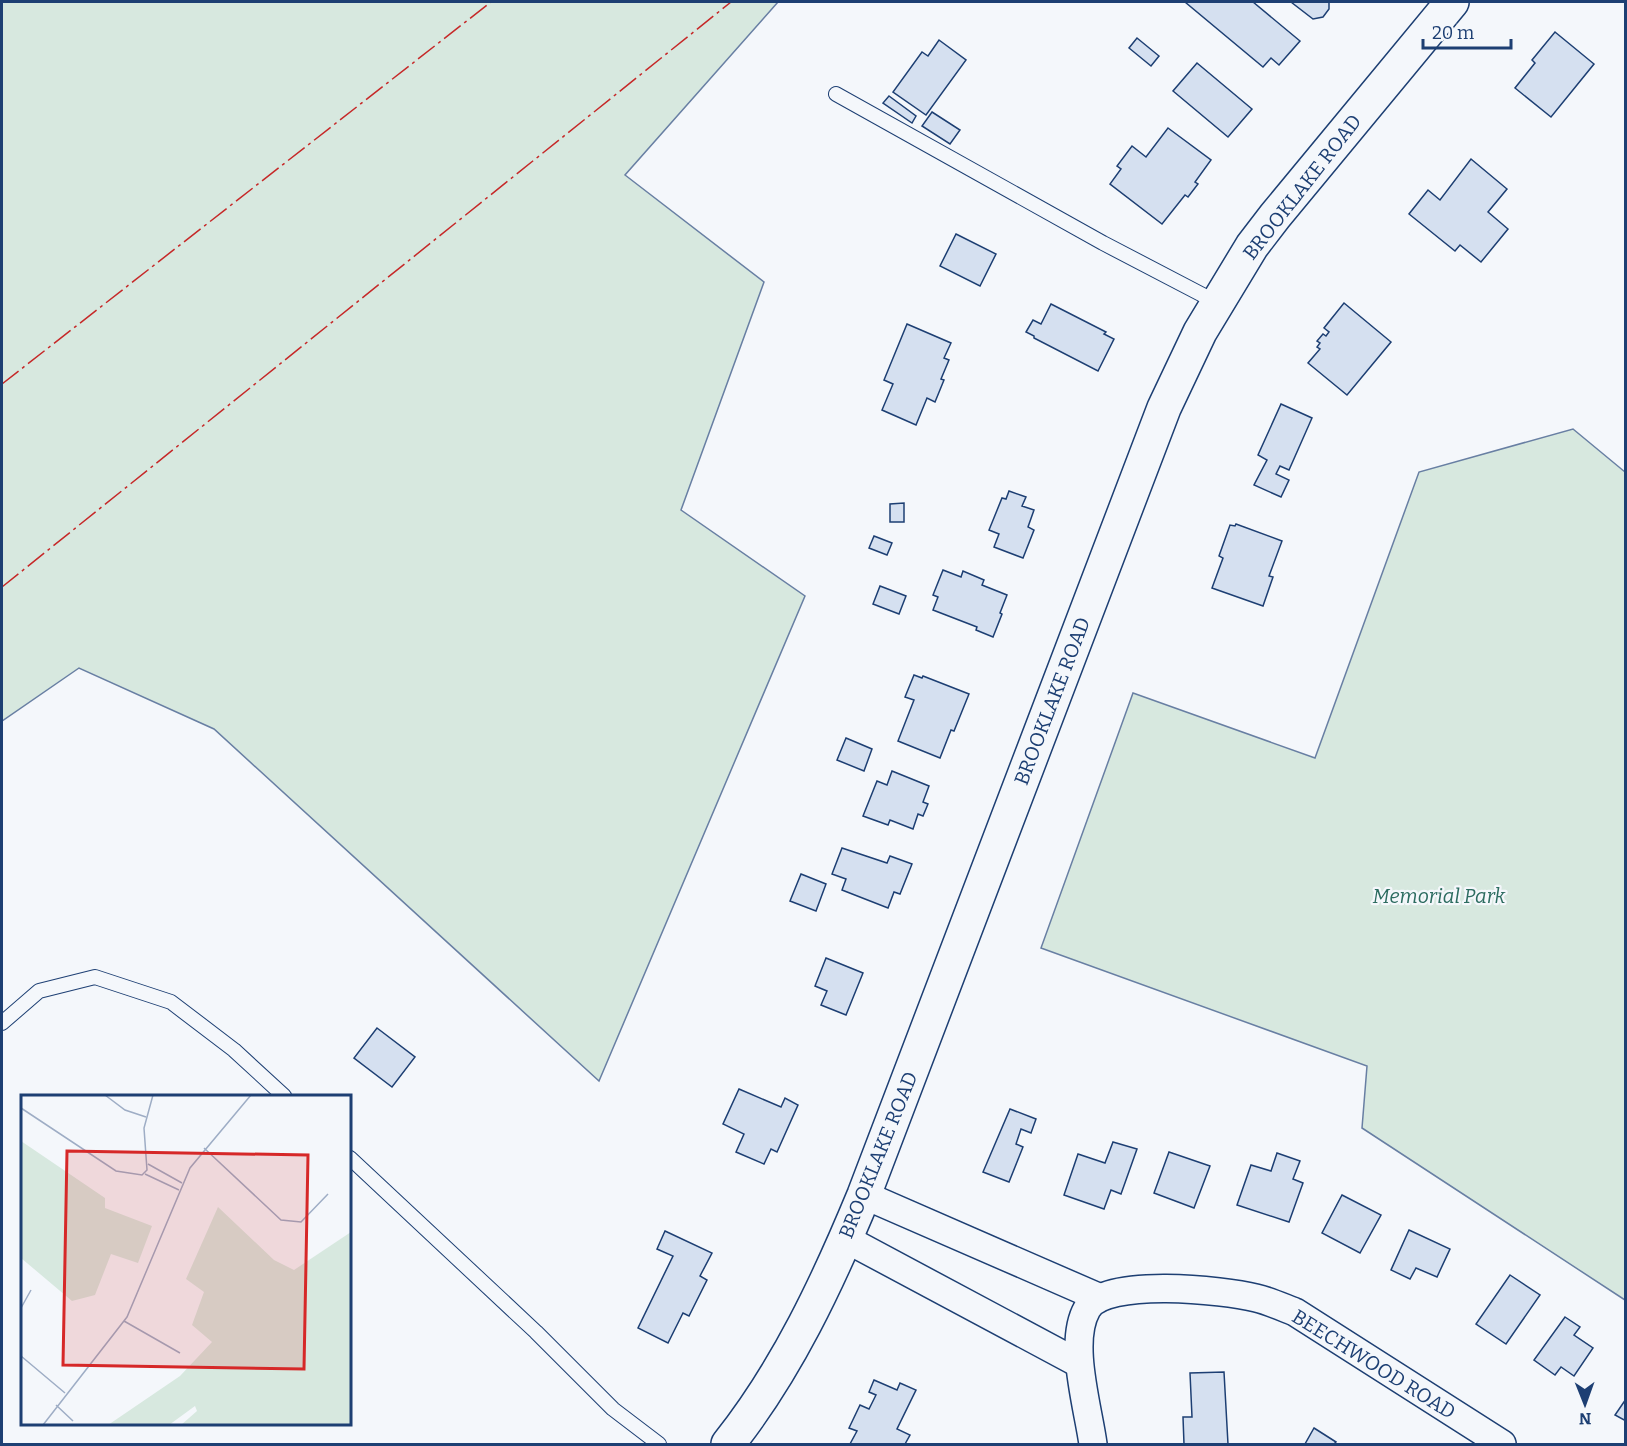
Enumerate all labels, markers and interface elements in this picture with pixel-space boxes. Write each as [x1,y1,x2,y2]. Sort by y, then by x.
scale bar [1423,12,1512,50]
text: 20 m [1432,22,1474,44]
street label: BROOKLAKE ROAD [1238,110,1366,264]
street label: BROOKLAKE ROAD [1009,614,1095,788]
park label: Memorial Park [1373,884,1506,908]
street label: BROOKLAKE ROAD [834,1068,922,1242]
inset map [21,1095,351,1425]
street label: BEECHWOOD ROAD [1288,1304,1460,1424]
north arrow [1555,1374,1615,1434]
text: N [1579,1409,1592,1428]

